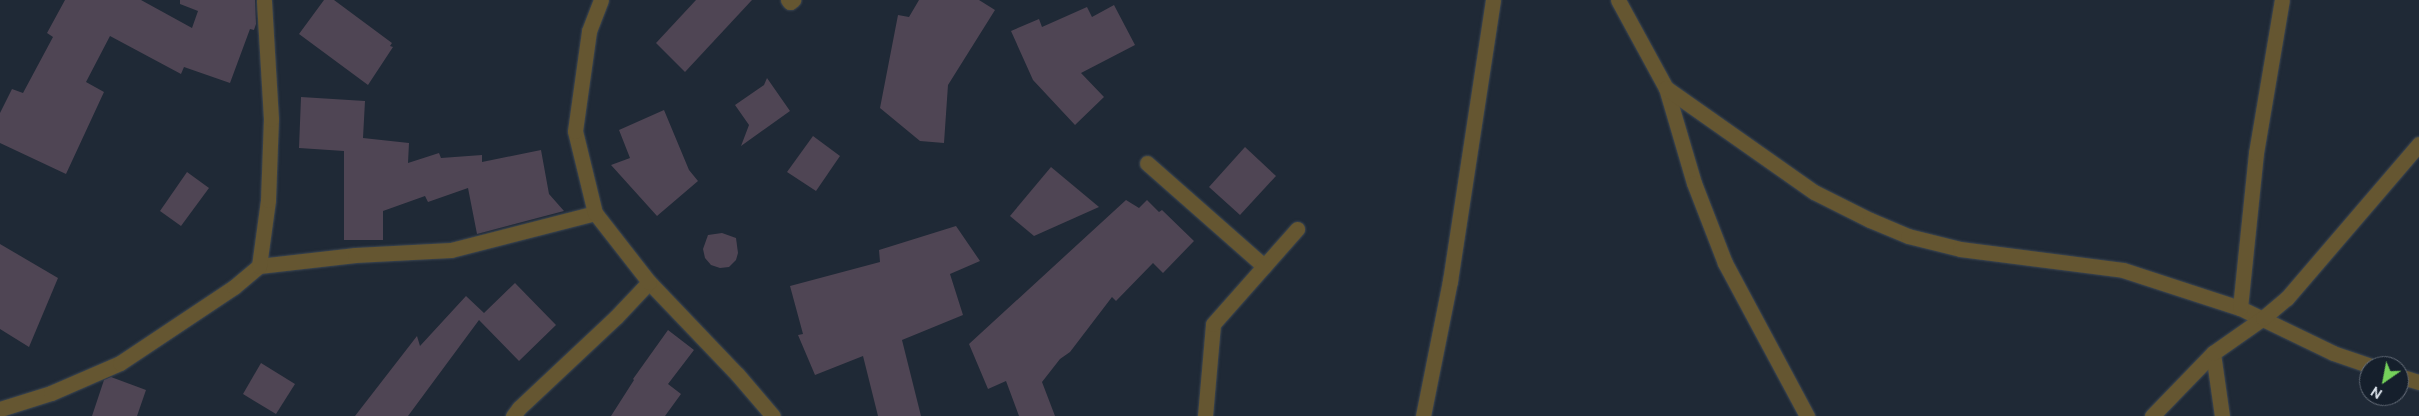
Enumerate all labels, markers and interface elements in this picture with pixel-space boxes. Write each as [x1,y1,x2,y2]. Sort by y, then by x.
north arrow [2359,356,2409,406]
text: N [2368,383,2385,402]

